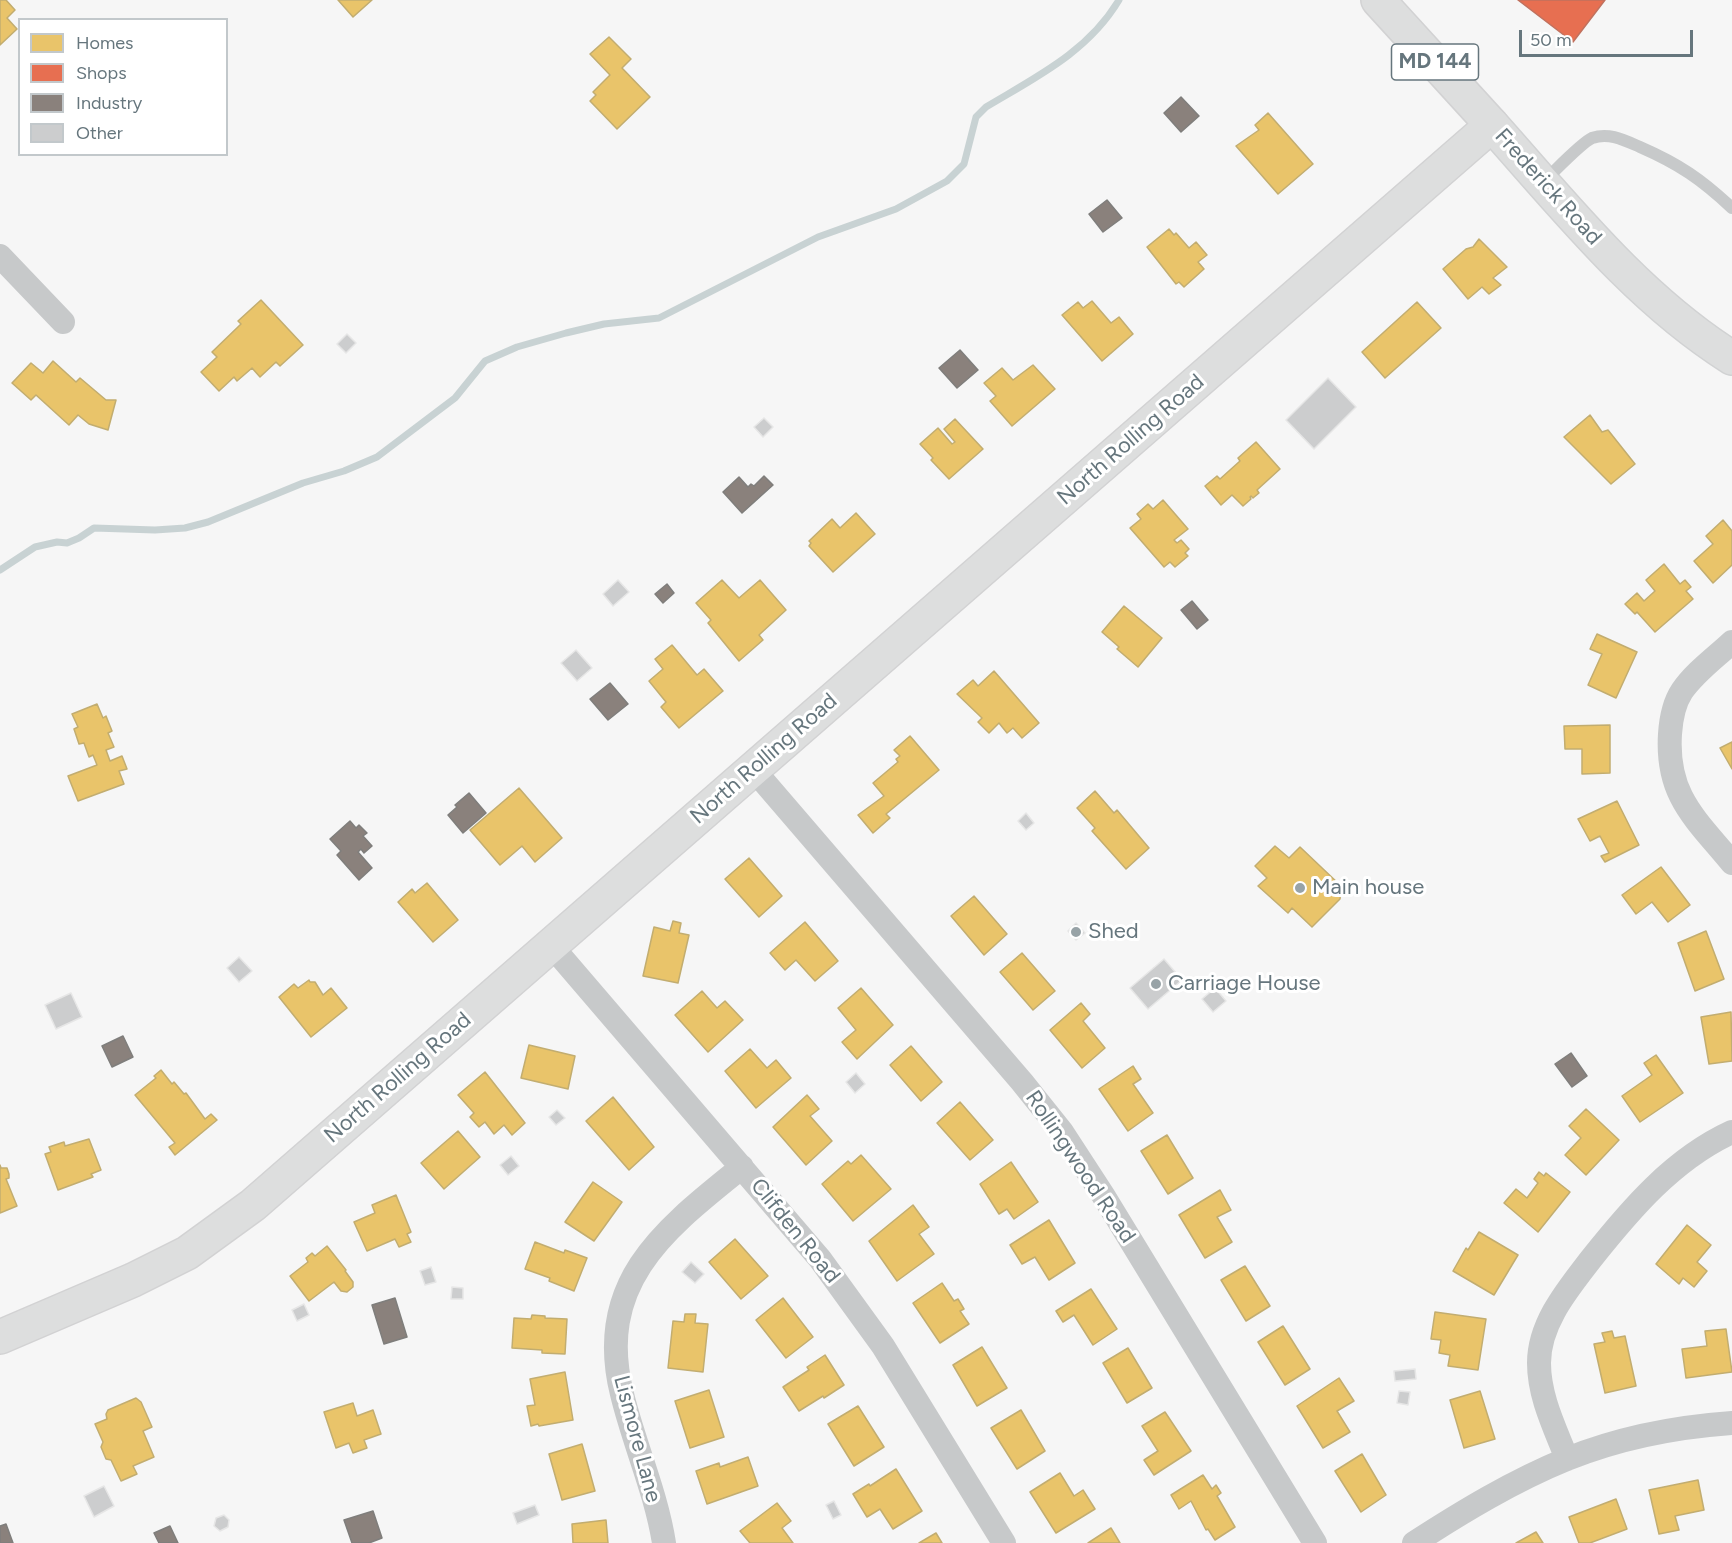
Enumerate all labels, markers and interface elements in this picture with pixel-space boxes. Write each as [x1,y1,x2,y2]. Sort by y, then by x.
legend [18,18,228,156]
scale bar [1522,18,1696,56]
text: 50 m [1530,29,1572,51]
text: Homes [76,32,134,54]
road number: MD 144 [1392,44,1478,80]
text: Shops [76,62,127,84]
text: Industry [76,92,142,114]
text: Other [76,122,123,144]
street label: Frederick Road [1489,123,1607,251]
street label: North Rolling Road [1052,369,1210,511]
street label: North Rolling Road [685,688,843,830]
place label: Main house [1312,875,1424,901]
marker: Main house [1293,881,1307,895]
place label: Shed [1088,919,1139,945]
marker: Shed [1069,925,1083,939]
place label: Carriage House [1168,971,1320,997]
marker: Carriage House [1149,977,1163,991]
street label: North Rolling Road [319,1007,477,1149]
street label: Rollingwood Road [1019,1086,1141,1248]
street label: Clifden Road [745,1173,845,1289]
street label: Lismore Lane [607,1373,667,1505]

